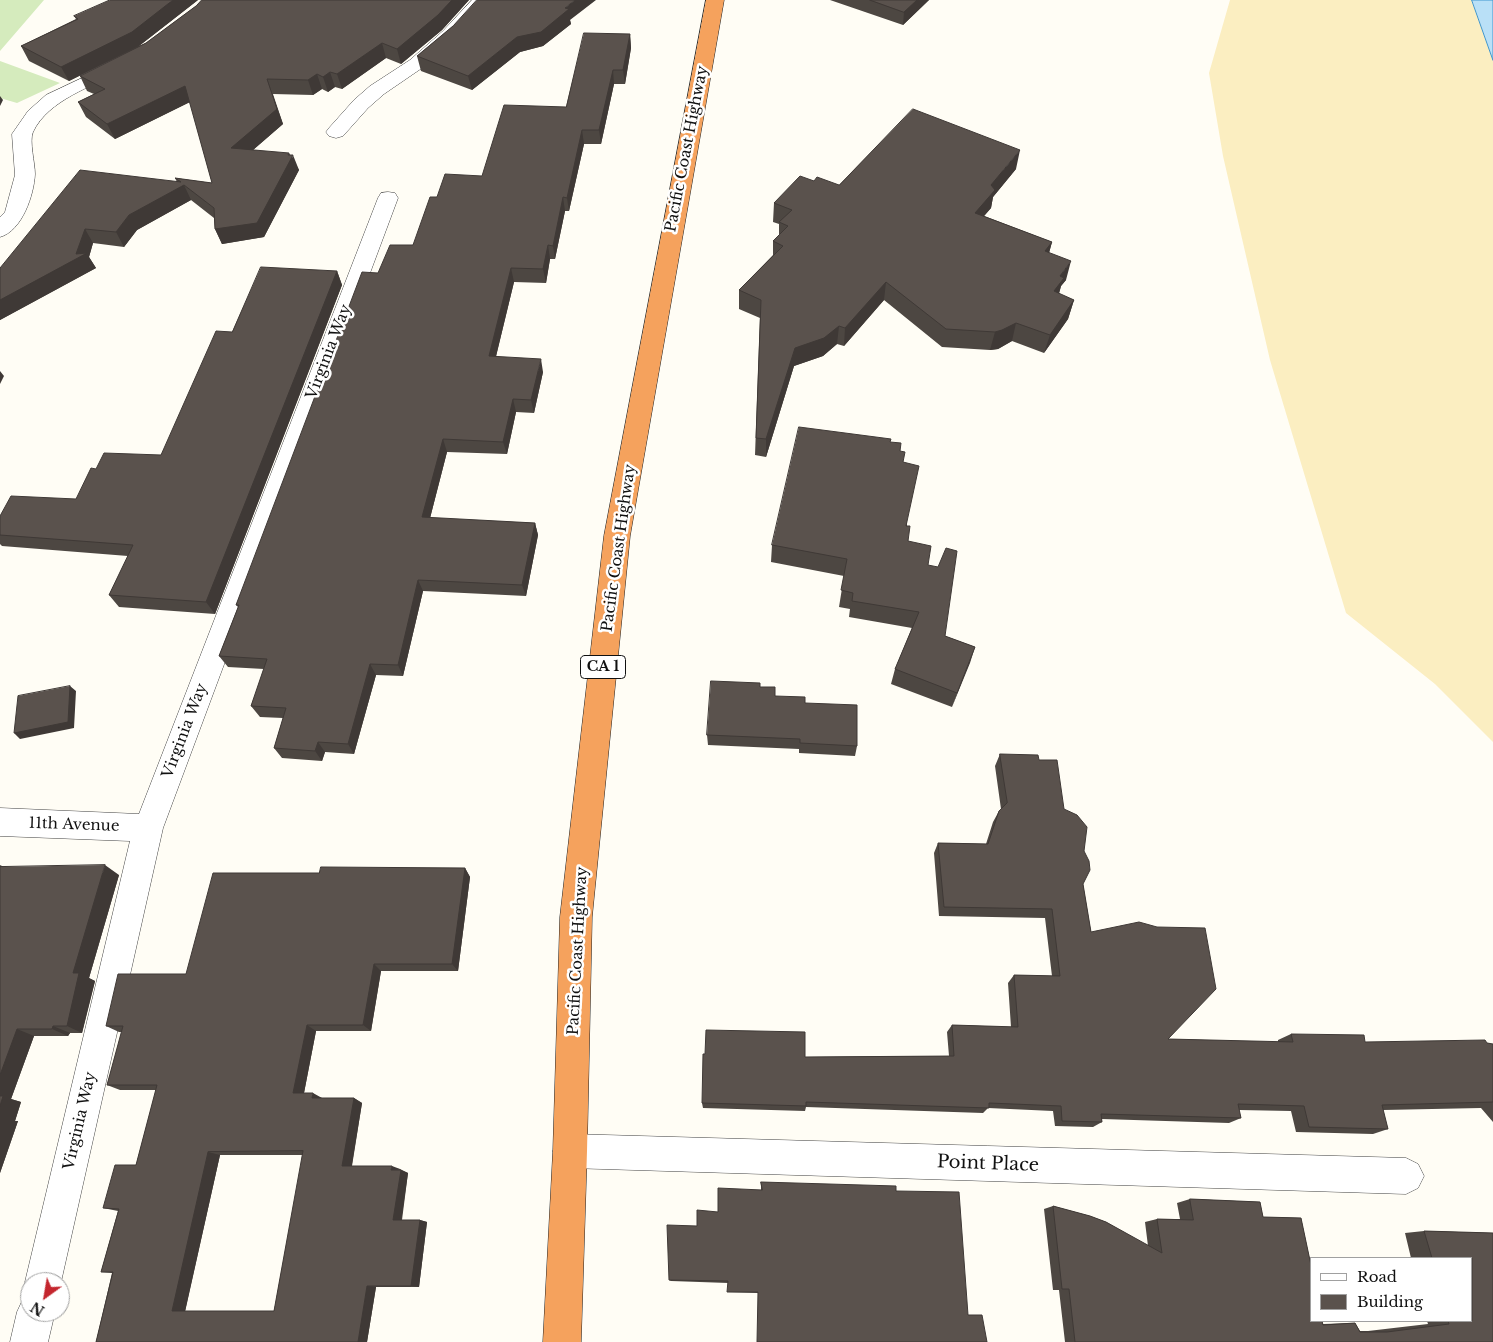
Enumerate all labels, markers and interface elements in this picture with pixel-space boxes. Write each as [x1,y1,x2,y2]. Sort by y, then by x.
street label: Pacific Coast Highway [662,64,712,234]
street label: Virginia Way [303,302,355,402]
street label: Pacific Coast Highway [598,463,640,633]
road number: CA 1 [580,656,626,679]
street label: Virginia Way [159,681,211,781]
street label: 11th Avenue [28,814,120,836]
street label: Pacific Coast Highway [565,866,591,1036]
street label: Virginia Way [60,1070,100,1172]
street label: Point Place [937,1151,1039,1177]
legend [1310,1257,1473,1322]
text: Road [1357,1267,1397,1286]
north arrow [20,1272,70,1322]
text: Building [1357,1292,1423,1311]
text: N [27,1298,48,1320]

